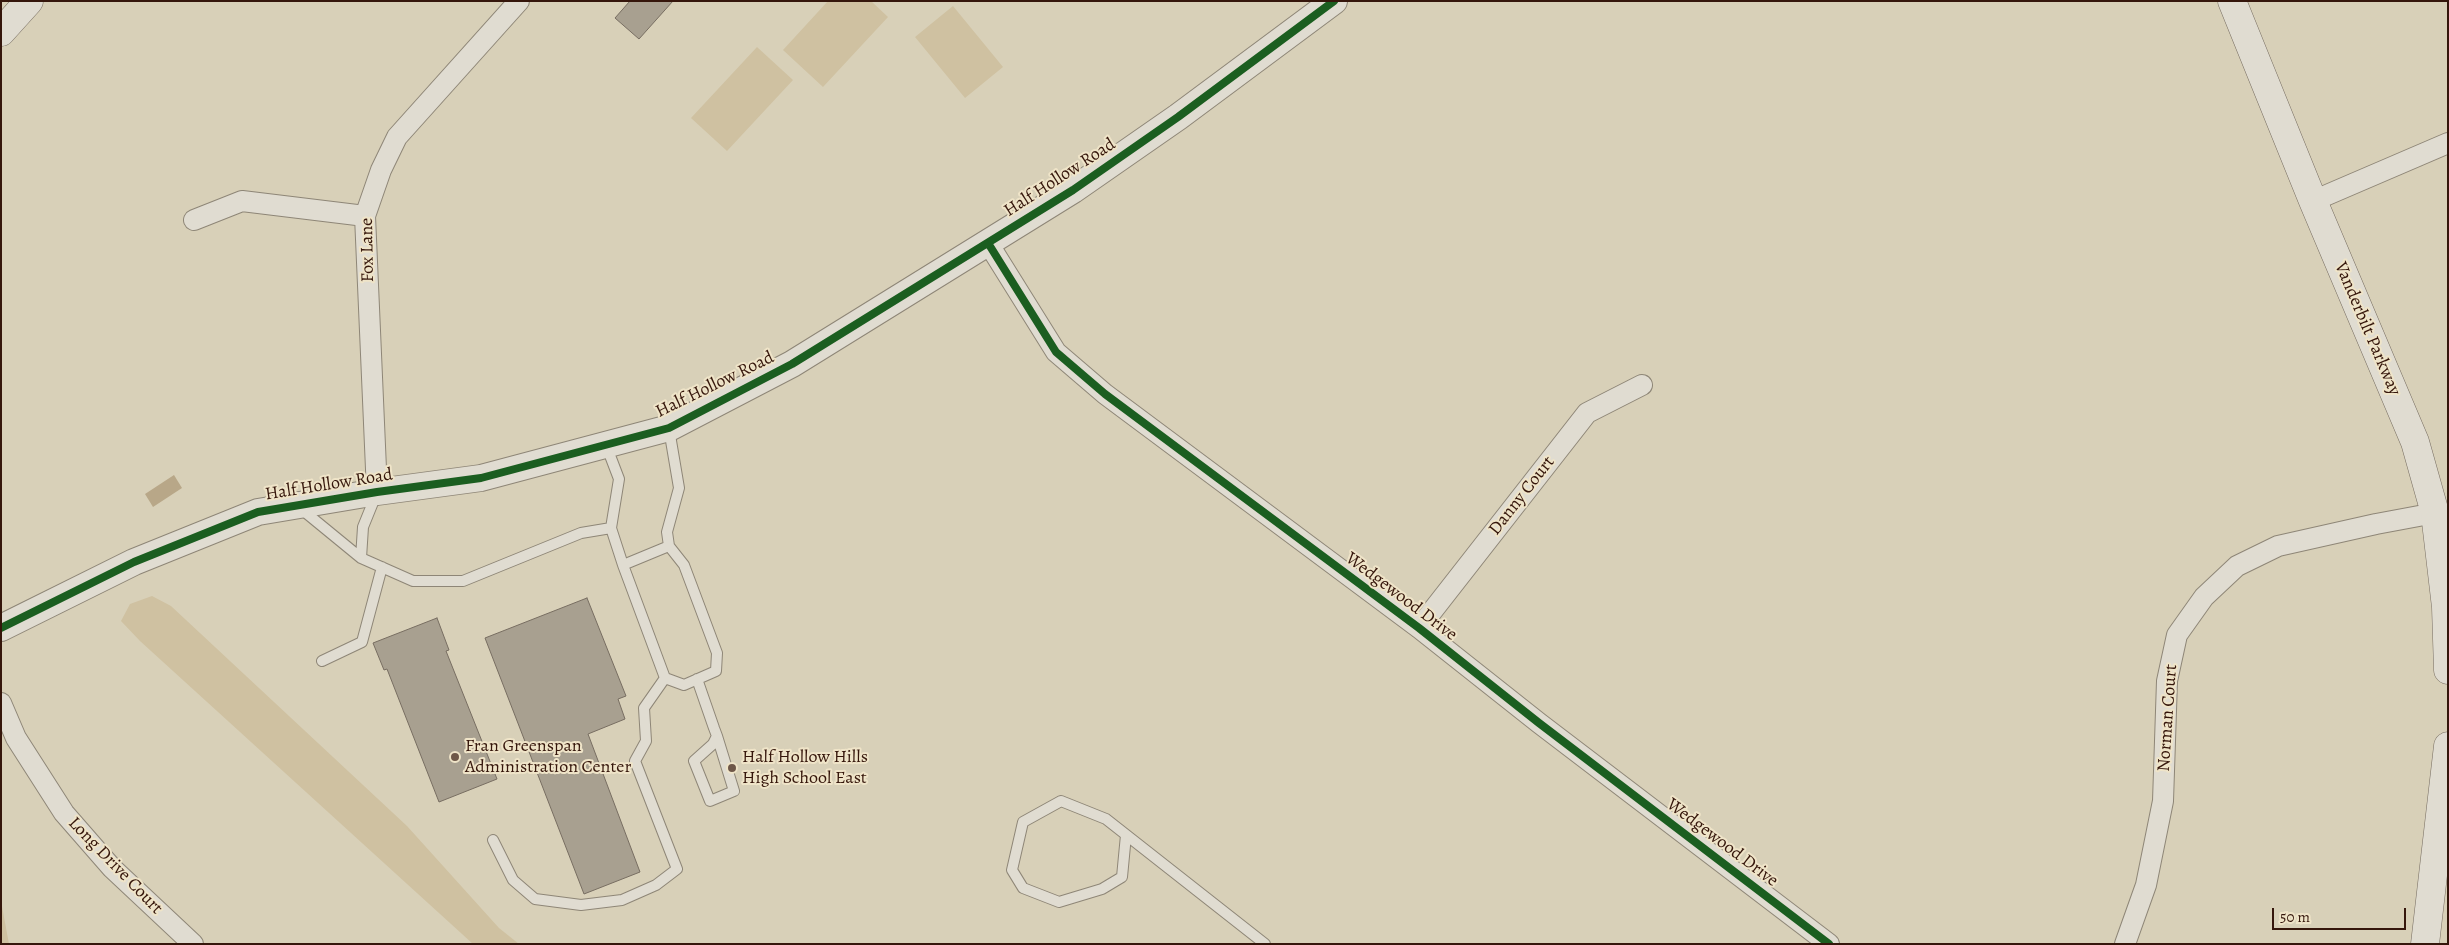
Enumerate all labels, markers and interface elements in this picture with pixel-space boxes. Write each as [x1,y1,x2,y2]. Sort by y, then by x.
street label: Half Hollow Road [1000,134,1120,222]
street label: Fox Lane [357,218,379,282]
street label: Vanderbilt Parkway [2329,259,2405,399]
street label: Half Hollow Road [652,347,778,423]
street label: Danny Court [1484,452,1560,540]
street label: Half Hollow Road [264,464,394,506]
street label: Wedgewood Drive [1341,548,1461,646]
street label: Norman Court [2153,664,2183,772]
place label: Fran Greenspan Administration Center [465,736,631,779]
place label: Half Hollow Hills High School East [742,747,868,790]
marker: Fran Greenspan Administration Center [449,751,461,763]
marker: Half Hollow Hills High School East [726,762,738,774]
street label: Wedgewood Drive [1662,794,1782,892]
street label: Long Drive Court [63,813,167,919]
scale bar [2274,898,2408,930]
text: 50 m [2280,907,2310,927]

